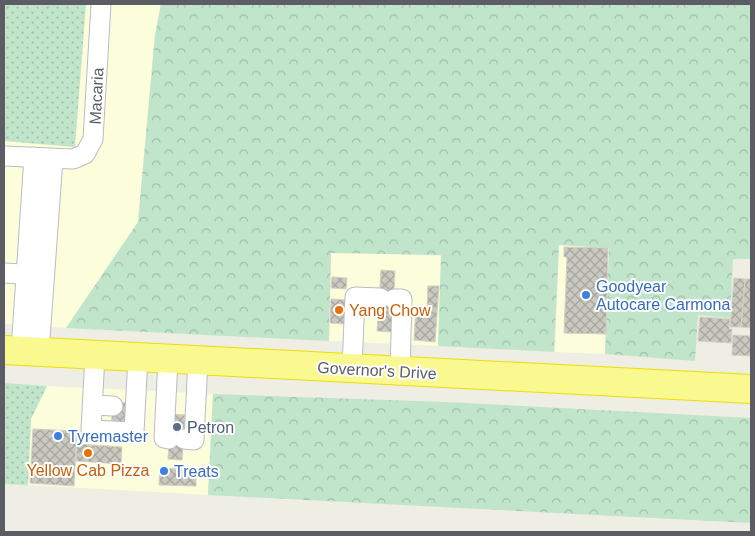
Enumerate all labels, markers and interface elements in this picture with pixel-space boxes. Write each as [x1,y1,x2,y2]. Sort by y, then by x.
street label: Macaria [87,67,106,125]
place label: Goodyear Autocare Carmona [596,278,730,313]
marker: Goodyear Autocare Carmona [580,289,592,301]
place label: Yang Chow [349,302,431,319]
marker: Yang Chow [333,304,345,316]
street label: Governor's Drive [317,359,437,382]
place label: Petron [187,419,234,436]
marker: Petron [171,421,183,433]
place label: Tyremaster [68,428,149,445]
marker: Tyremaster [52,430,64,442]
marker: Yellow Cab Pizza [82,447,94,459]
place label: Yellow Cab Pizza [26,462,150,479]
place label: Treats [174,463,219,480]
marker: Treats [158,465,170,477]

